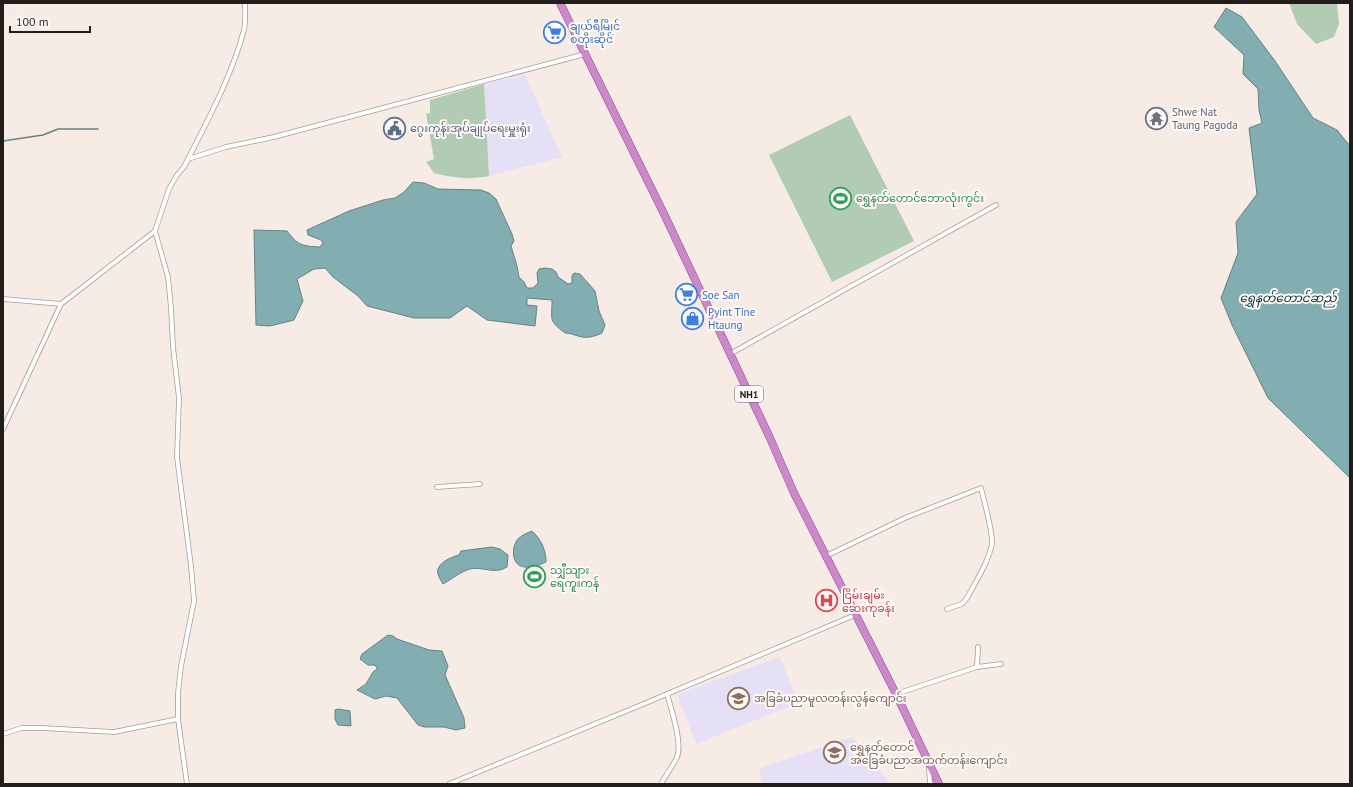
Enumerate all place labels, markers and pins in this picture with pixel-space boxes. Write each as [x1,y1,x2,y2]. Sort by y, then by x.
supermarket icon: ချယ်ရီမြိုင် စတိုးဆိုင် [541,19,567,45]
place label: ချယ်ရီမြိုင် စတိုးဆိုင် [570,19,620,48]
temple icon: Shwe Nat Taung Pagoda [1143,105,1169,131]
place label: Shwe Nat Taung Pagoda [1172,105,1238,132]
public building icon: ဂွေးကုန်းအုပ်ချုပ်ရေးမှူးရုံး [382,115,408,141]
place label: ဂွေးကုန်းအုပ်ချုပ်ရေးမှူးရုံး [410,121,531,137]
sports icon: ရွှေနတ်တောင်ဘောလုံးကွင်း [828,185,854,211]
place label: ရွှေနတ်တောင်ဘောလုံးကွင်း [856,191,984,207]
supermarket icon: Soe San [674,282,700,308]
place label: Soe San [702,288,740,302]
shop icon: Pyint Tine Htaung [680,305,706,331]
place label: Pyint Tine Htaung [708,305,756,332]
sports icon: သျှီသျား ရေကူးကန် [521,563,547,589]
place label: သျှီသျား ရေကူးကန် [550,563,599,592]
hospital icon: ငြိမ်းချမ်း ဆေးကုခန်း [814,588,840,614]
place label: ငြိမ်းချမ်း ဆေးကုခန်း [842,588,895,617]
school or university icon: အခြခံပညာမူလတန်းလွန်ကျောင်း [725,685,751,711]
place label: အခြခံပညာမူလတန်းလွန်ကျောင်း [754,691,907,707]
school or university icon: ရွှေနတ်တောင် အခြေခံပညာအထက်တန်းကျောင်း [822,740,848,766]
place label: ရွှေနတ်တောင် အခြေခံပညာအထက်တန်းကျောင်း [850,740,1008,769]

